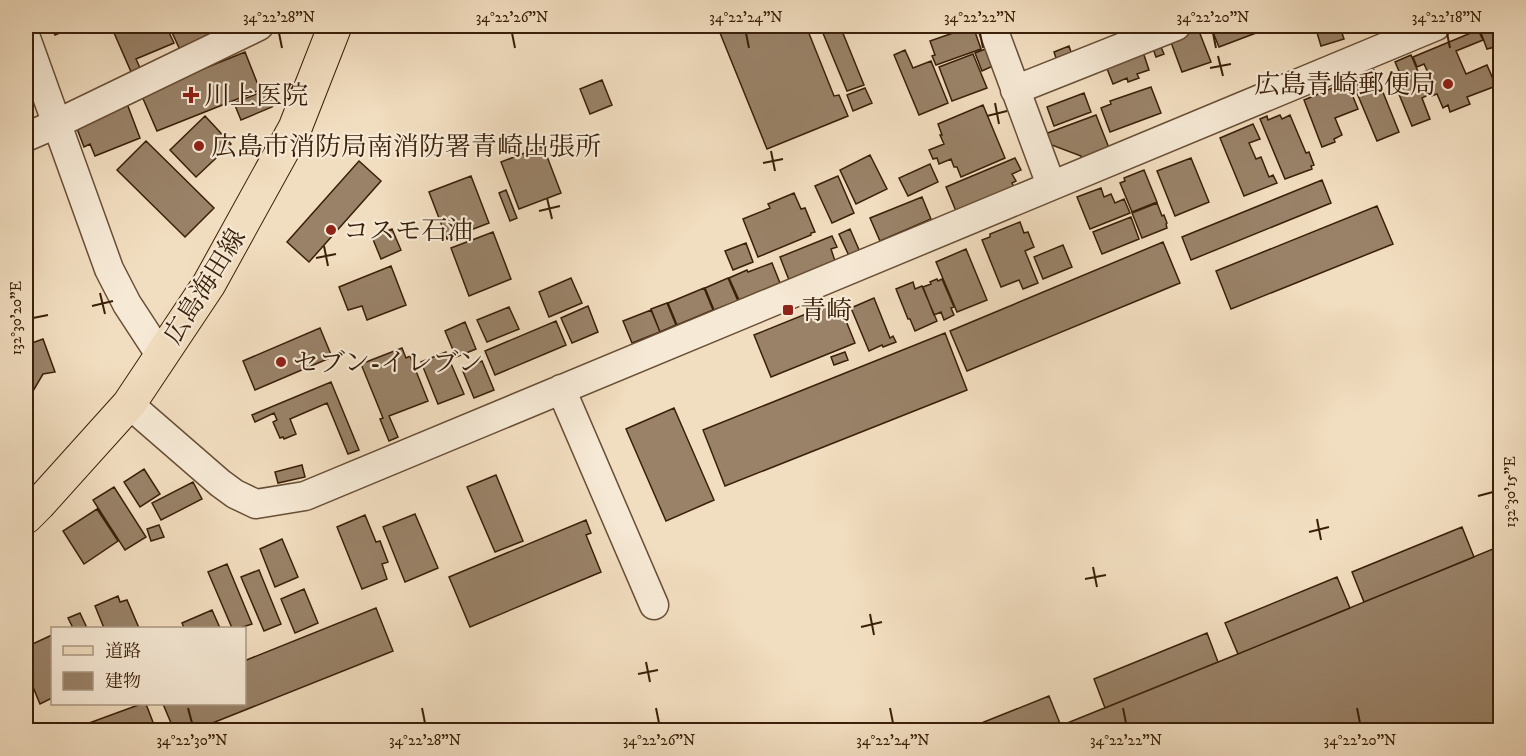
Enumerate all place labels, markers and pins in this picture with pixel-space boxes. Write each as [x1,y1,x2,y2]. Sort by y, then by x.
place label: 広島青崎郵便局 [1254,69,1436,102]
marker: 広島青崎郵便局 [1441,77,1455,91]
place label: 川上医院 [204,80,308,113]
marker: 川上医院 [182,86,200,104]
place label: 広島市消防局南消防署青崎出張所 [211,131,601,164]
marker: 広島市消防局南消防署青崎出張所 [192,139,206,153]
place label: コスモ石油 [343,215,473,248]
marker: コスモ石油 [324,223,338,237]
place label: 青崎 [800,295,852,328]
marker: 青崎 [781,303,795,317]
place label: セブン-イレブン [293,347,483,380]
marker: セブン-イレブン [274,355,288,369]

